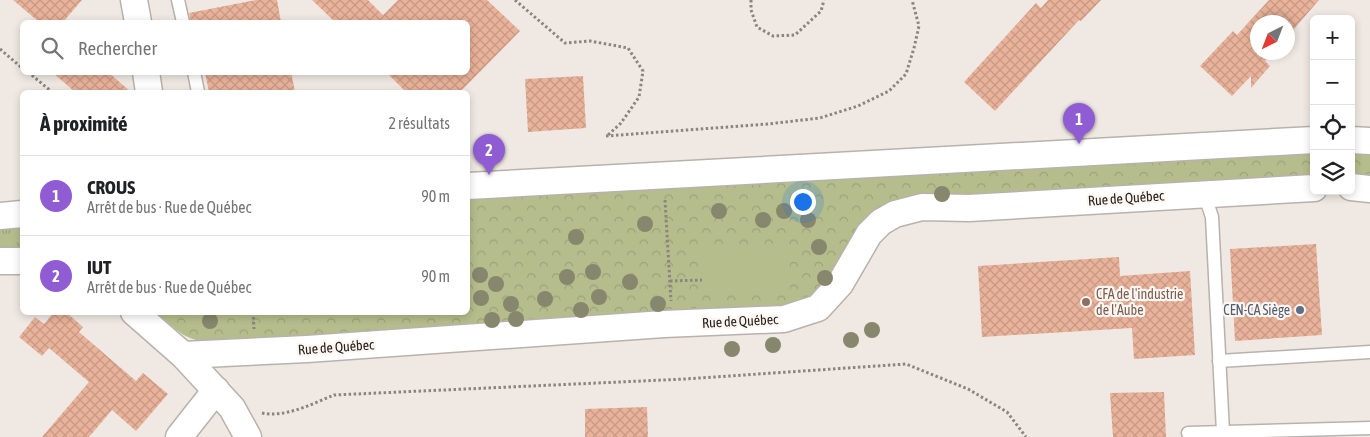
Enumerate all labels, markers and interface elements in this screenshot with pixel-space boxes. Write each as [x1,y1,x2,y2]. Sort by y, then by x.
north arrow [1250,15,1295,60]
map controls [1310,15,1355,195]
button: + [1310,15,1355,60]
search box [20,20,470,75]
icon: search [38,34,66,62]
text: Rechercher [78,37,157,59]
button: − [1310,60,1355,105]
pin: 1 [1063,103,1095,144]
button: locate [1310,105,1355,150]
text: À proximité [40,111,128,135]
text: 2 résultats [388,114,450,132]
pin: 2 [473,134,505,175]
button: layers [1310,150,1355,195]
text: CROUS [87,176,135,198]
text: 1 [52,187,60,205]
text: 90 m [421,187,450,205]
street label: Rue de Québec [1087,187,1165,209]
your location [790,189,816,215]
text: Arrêt de bus · Rue de Québec [87,198,251,216]
text: IUT [87,256,111,278]
text: 2 [52,267,60,285]
text: 90 m [421,267,450,285]
text: Arrêt de bus · Rue de Québec [87,278,251,296]
place label: CFA de l'industrie de l'Aube [1096,286,1183,318]
marker: CFA de l'industrie de l'Aube [1080,296,1092,308]
place label: CEN-CA Siège [1223,302,1290,318]
marker: CEN-CA Siège [1294,304,1306,316]
street label: Rue de Québec [701,311,779,331]
street label: Rue de Québec [297,336,375,358]

